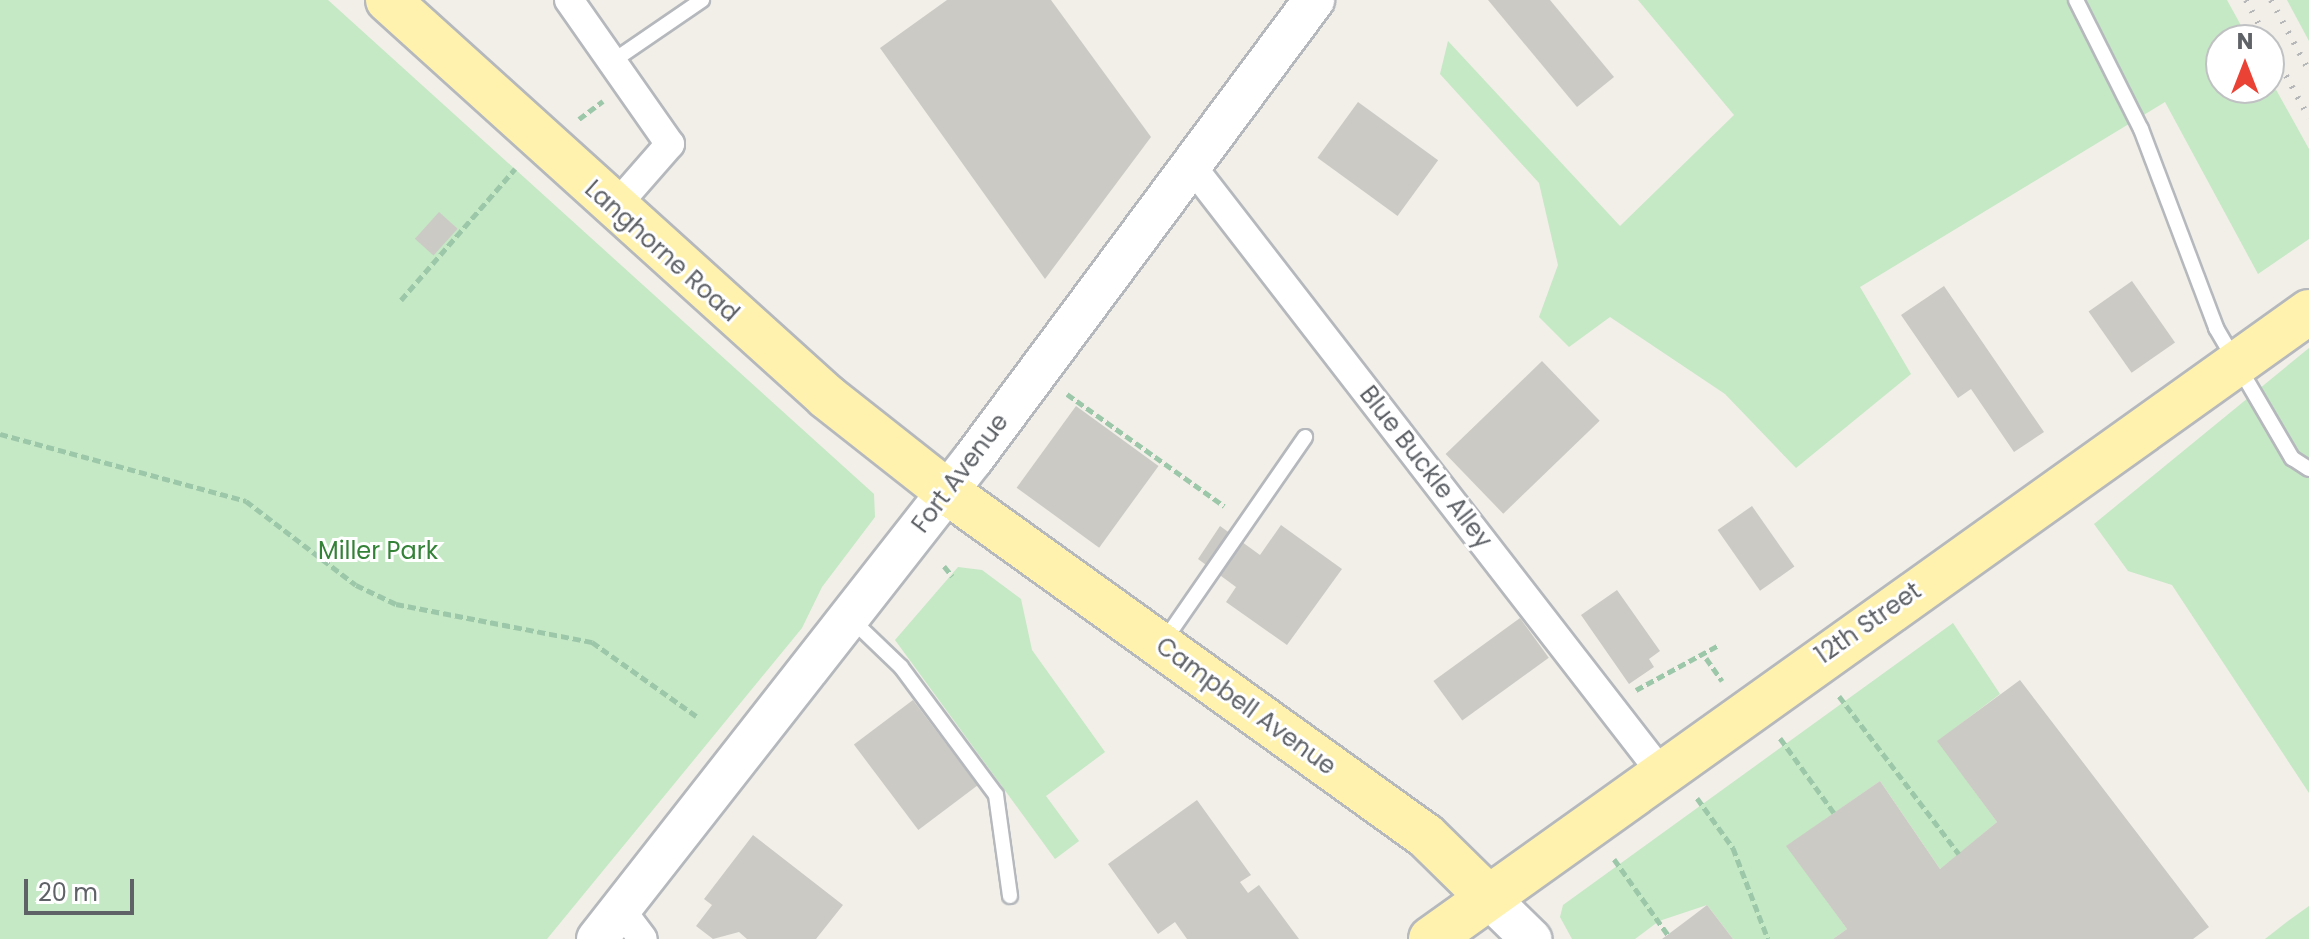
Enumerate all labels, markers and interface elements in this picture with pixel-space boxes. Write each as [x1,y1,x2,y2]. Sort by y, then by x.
north arrow [2205,24,2285,104]
text: N [2237,26,2253,57]
street label: Langhorne Road [579,174,745,328]
street label: Blue Buckle Alley [1354,380,1498,554]
street label: Fort Avenue [906,408,1014,538]
park label: Miller Park [318,537,438,565]
street label: 12th Street [1810,576,1926,670]
street label: Campbell Avenue [1151,631,1341,781]
scale bar [28,863,138,913]
text: 20 m [38,876,98,909]

